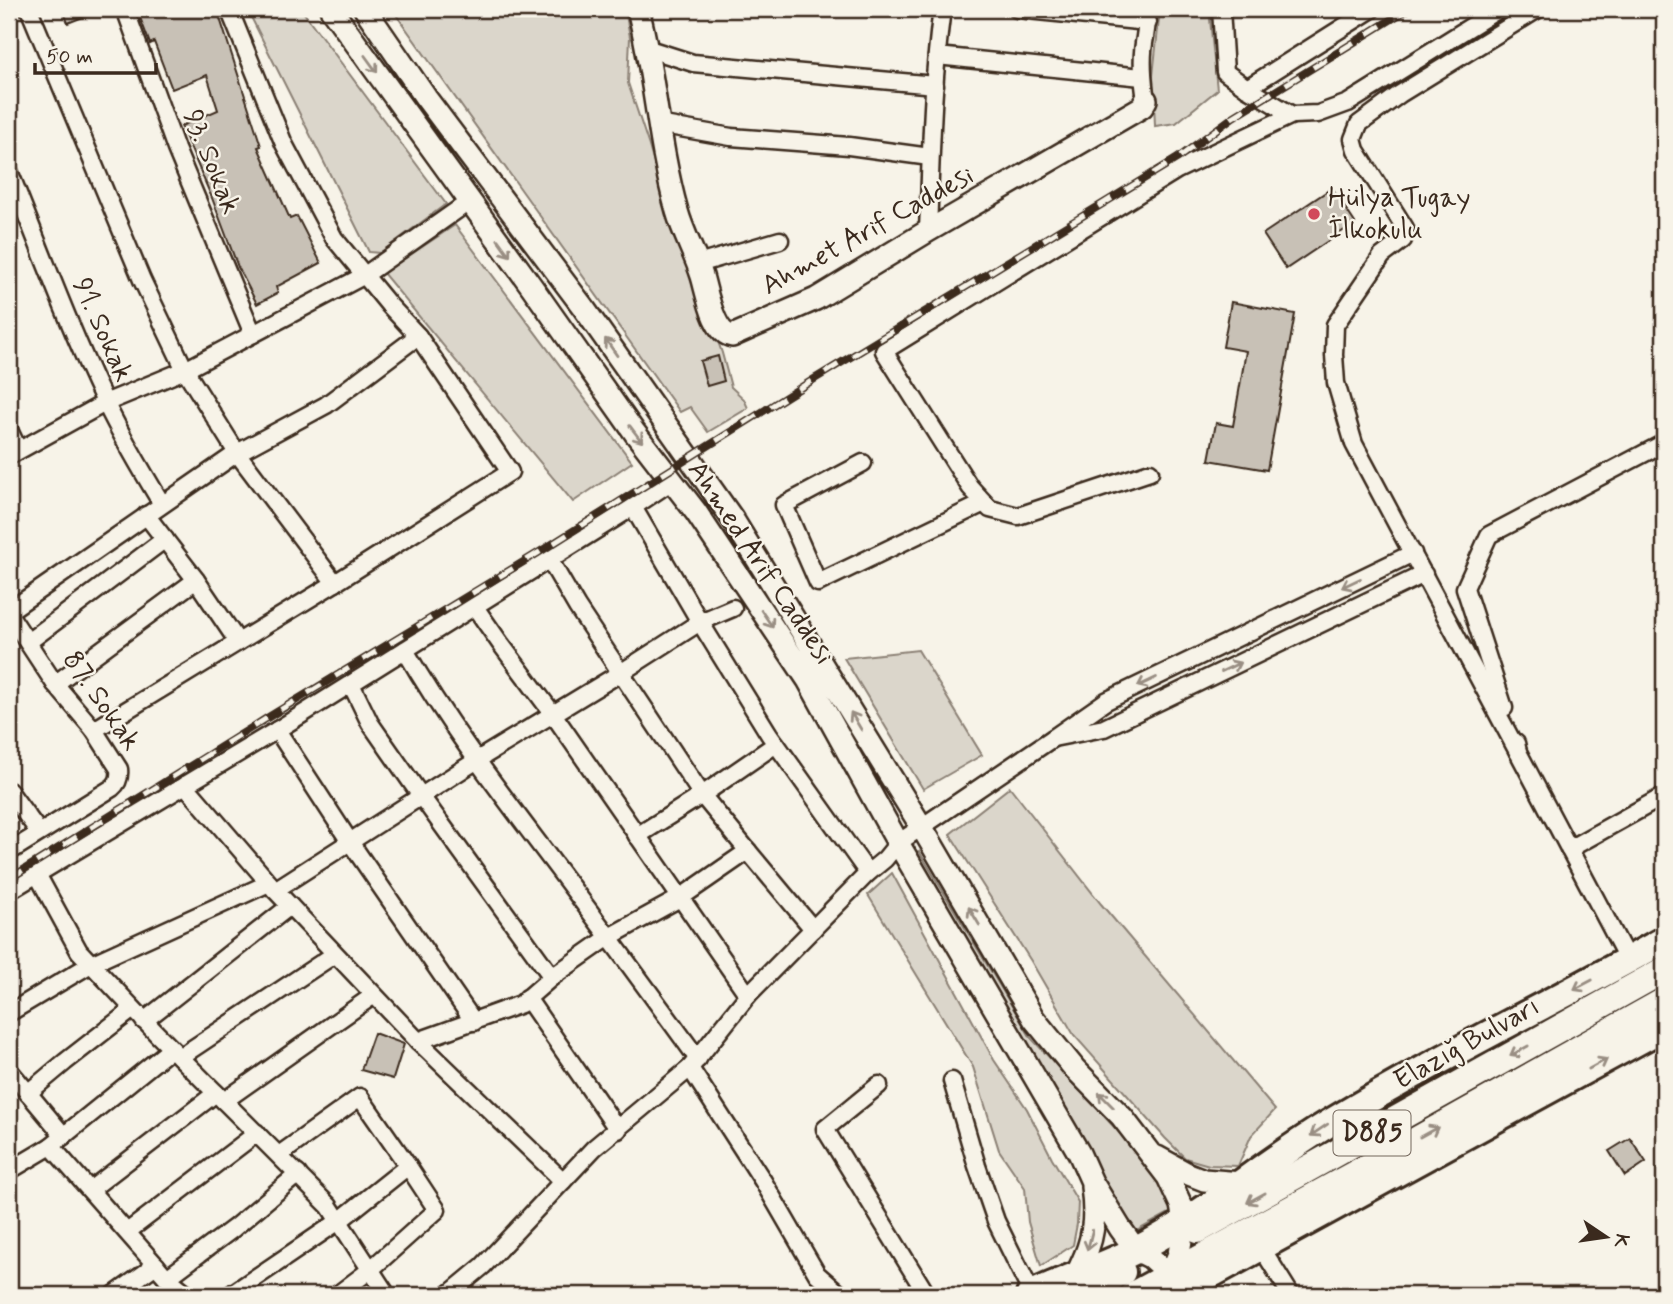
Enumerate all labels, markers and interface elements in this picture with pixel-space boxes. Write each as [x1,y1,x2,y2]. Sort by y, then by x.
scale bar [35,32,156,76]
text: 50 m [46,43,93,71]
one-way arrow [364,54,378,73]
street label: 93. Sokak [173,104,249,220]
street label: Ahmet Arif Caddesi [755,157,981,305]
place label: Hülya Tugay İlkokulu [1328,180,1471,249]
marker: Hülya Tugay İlkokulu [1306,206,1322,222]
one-way arrow [497,238,511,257]
street label: 91. Sokak [63,272,141,388]
one-way arrow [604,338,618,357]
one-way arrow [628,424,643,443]
street label: Ahmed Arif Caddesi [678,454,842,672]
one-way arrow [1341,577,1362,590]
one-way arrow [760,609,775,628]
street label: 87. Sokak [53,644,149,758]
one-way arrow [1219,660,1241,673]
one-way arrow [1137,675,1158,689]
one-way arrow [849,712,863,732]
one-way arrow [967,906,980,927]
one-way arrow [1573,979,1594,992]
street label: Elazığ Bulvarı [1387,989,1547,1099]
one-way arrow [1509,1045,1530,1058]
one-way arrow [1588,1056,1608,1070]
one-way arrow [1097,1092,1114,1109]
road number: D885 [1334,1110,1410,1156]
one-way arrow [1310,1123,1329,1137]
one-way arrow [1419,1125,1439,1139]
one-way arrow [1247,1191,1267,1205]
north arrow [1572,1202,1642,1272]
one-way arrow [1083,1228,1096,1251]
text: K [1607,1231,1635,1250]

